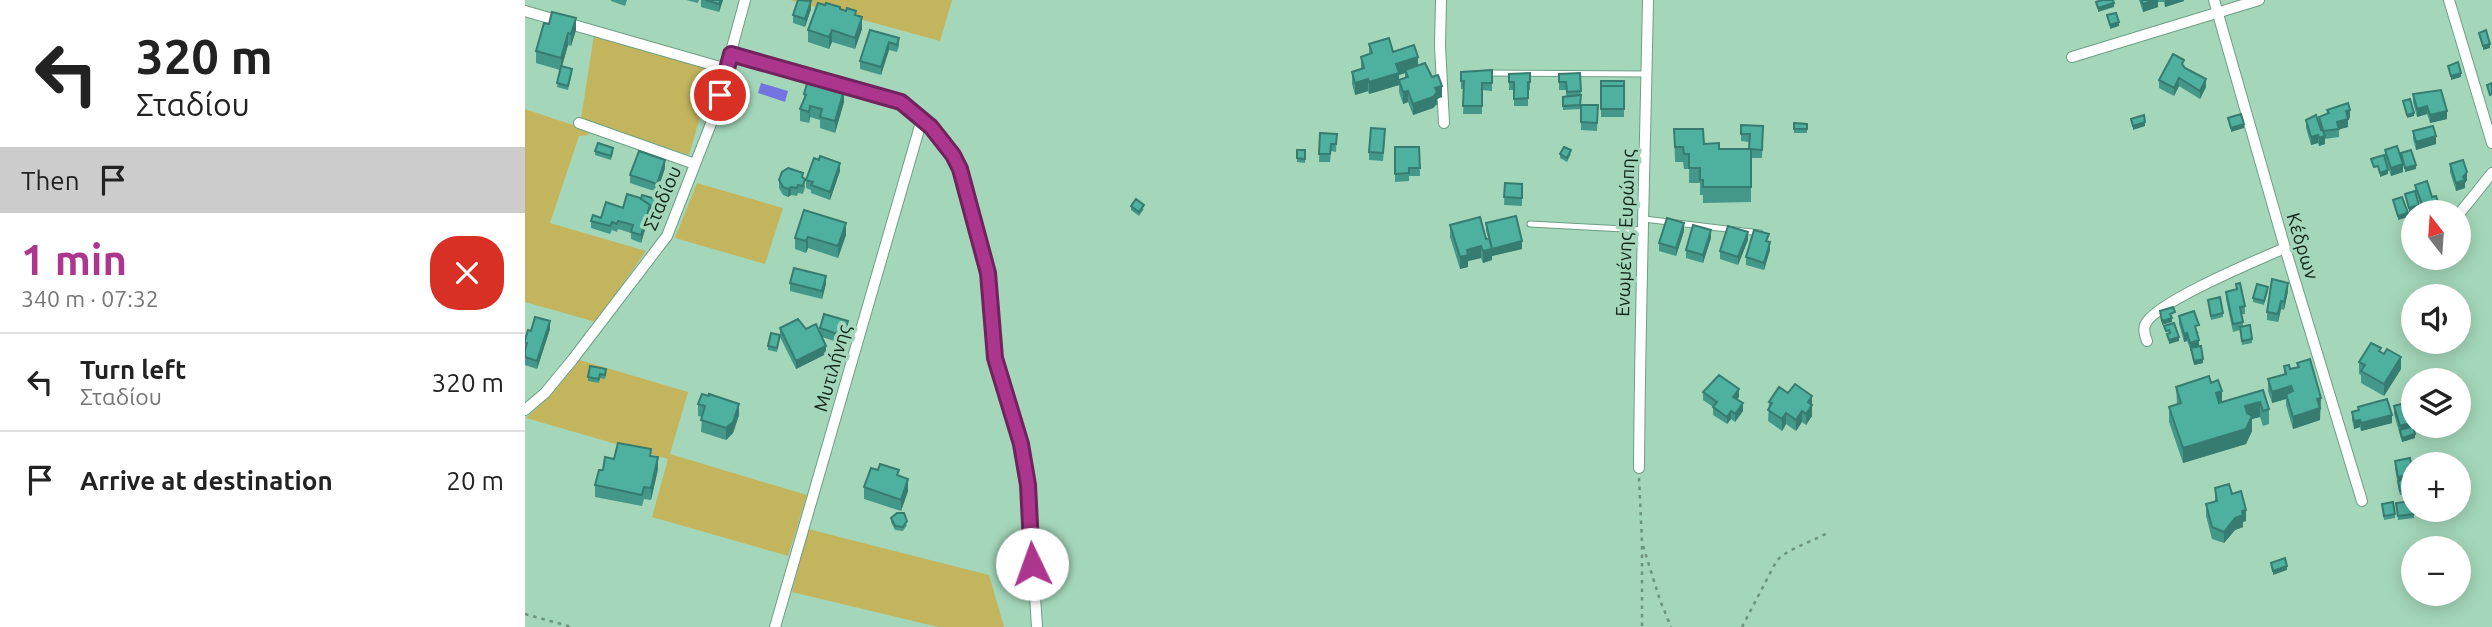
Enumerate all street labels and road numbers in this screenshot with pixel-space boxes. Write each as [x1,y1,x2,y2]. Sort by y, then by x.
street label: Ενωμένης Ευρώπης [1611,148,1639,317]
street label: Σταδίου [639,163,685,233]
street label: Κέδρων [2282,210,2324,282]
street label: Μυτιλήνης [809,322,855,414]

